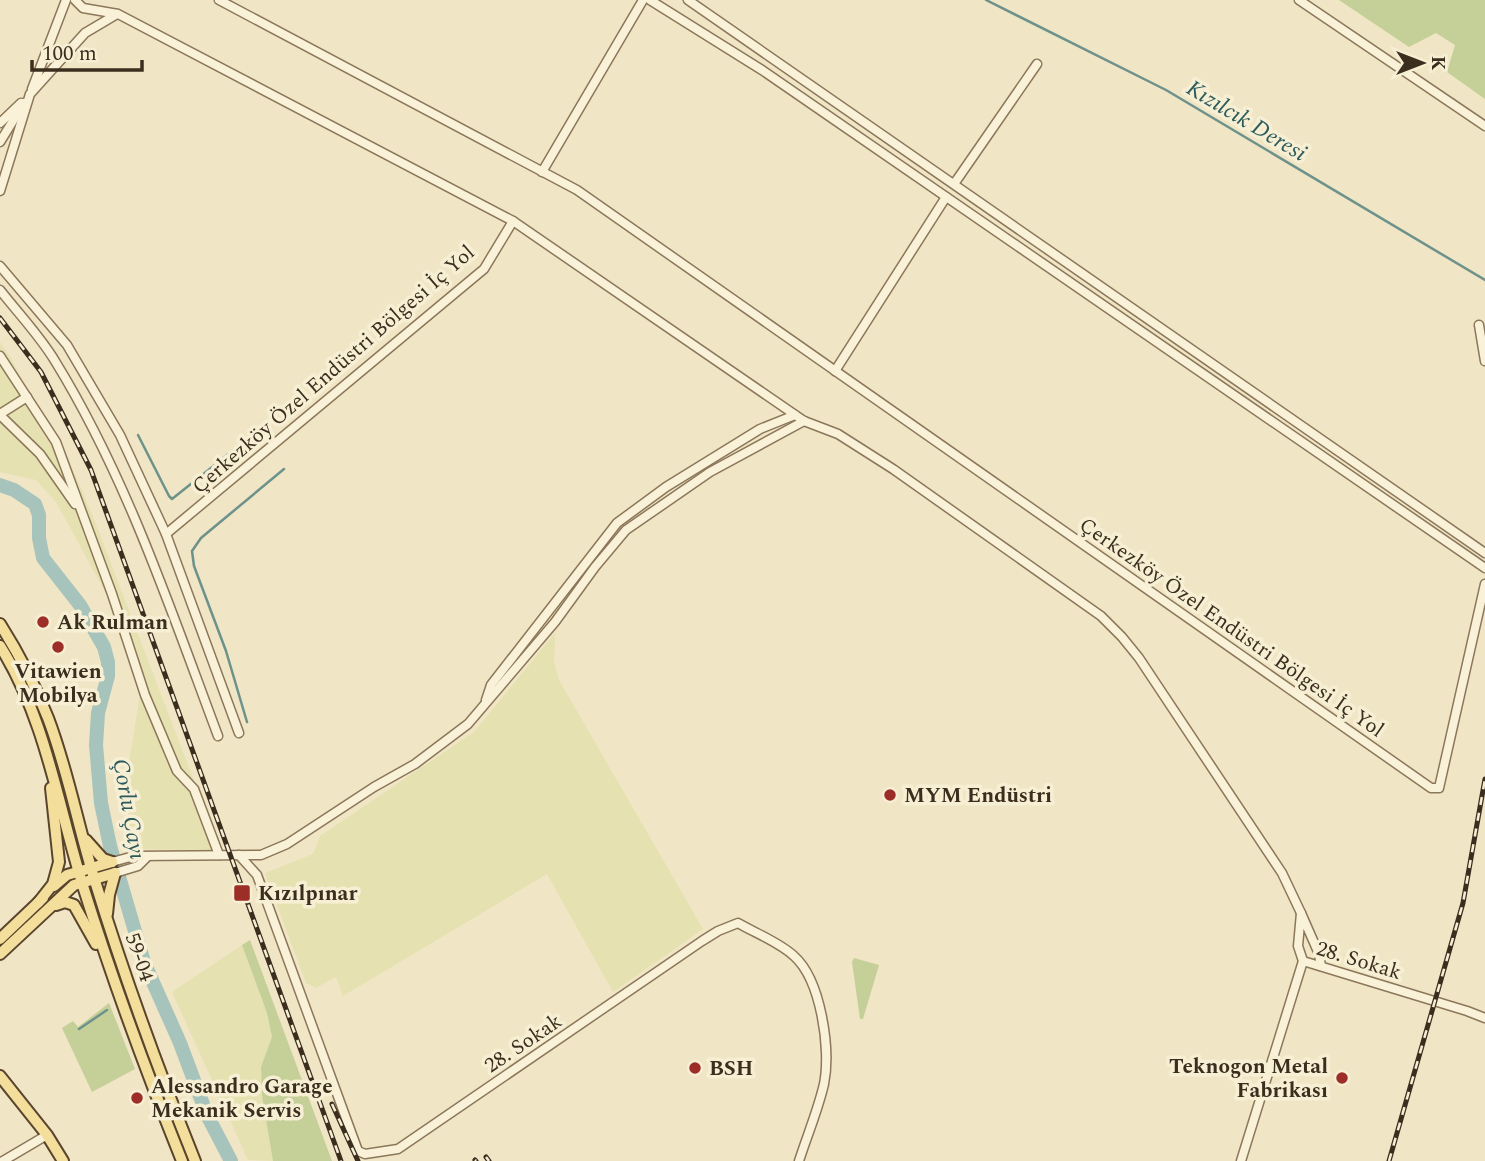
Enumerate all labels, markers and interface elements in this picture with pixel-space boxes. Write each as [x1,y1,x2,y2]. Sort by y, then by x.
scale bar [32,28,142,72]
north arrow [1387,28,1457,98]
text: 100 m [42,38,97,70]
text: K [1423,56,1452,71]
water label: Kızılcık Deresi [1179,71,1313,171]
street label: Çerkezköy Özel Endüstri Bölgesi İç Yol [185,238,482,502]
street label: Çerkezköy Özel Endüstri Bölgesi İç Yol [1072,510,1391,746]
place label: Ak Rulman [57,607,168,639]
marker: Ak Rulman [35,614,51,630]
marker: Vitawien Mobilya [50,639,66,655]
place label: Vitawien Mobilya [14,656,102,712]
water label: Çorlu Çayı [102,756,155,862]
place label: MYM Endüstri [904,780,1052,812]
marker: MYM Endüstri [882,787,898,803]
place label: Kızılpınar [258,878,357,910]
marker: Kızılpınar [232,883,252,903]
street label: 59-04 [116,929,162,987]
street label: 28. Sokak [1312,933,1406,989]
street label: 28. Sokak [478,1006,569,1082]
place label: Teknogon Metal Fabrikası [1169,1051,1328,1107]
place label: BSH [709,1053,753,1085]
marker: BSH [687,1060,703,1076]
marker: Teknogon Metal Fabrikası [1334,1070,1350,1086]
place label: Alessandro Garage Mekanik Servis [151,1071,333,1127]
marker: Alessandro Garage Mekanik Servis [129,1090,145,1106]

